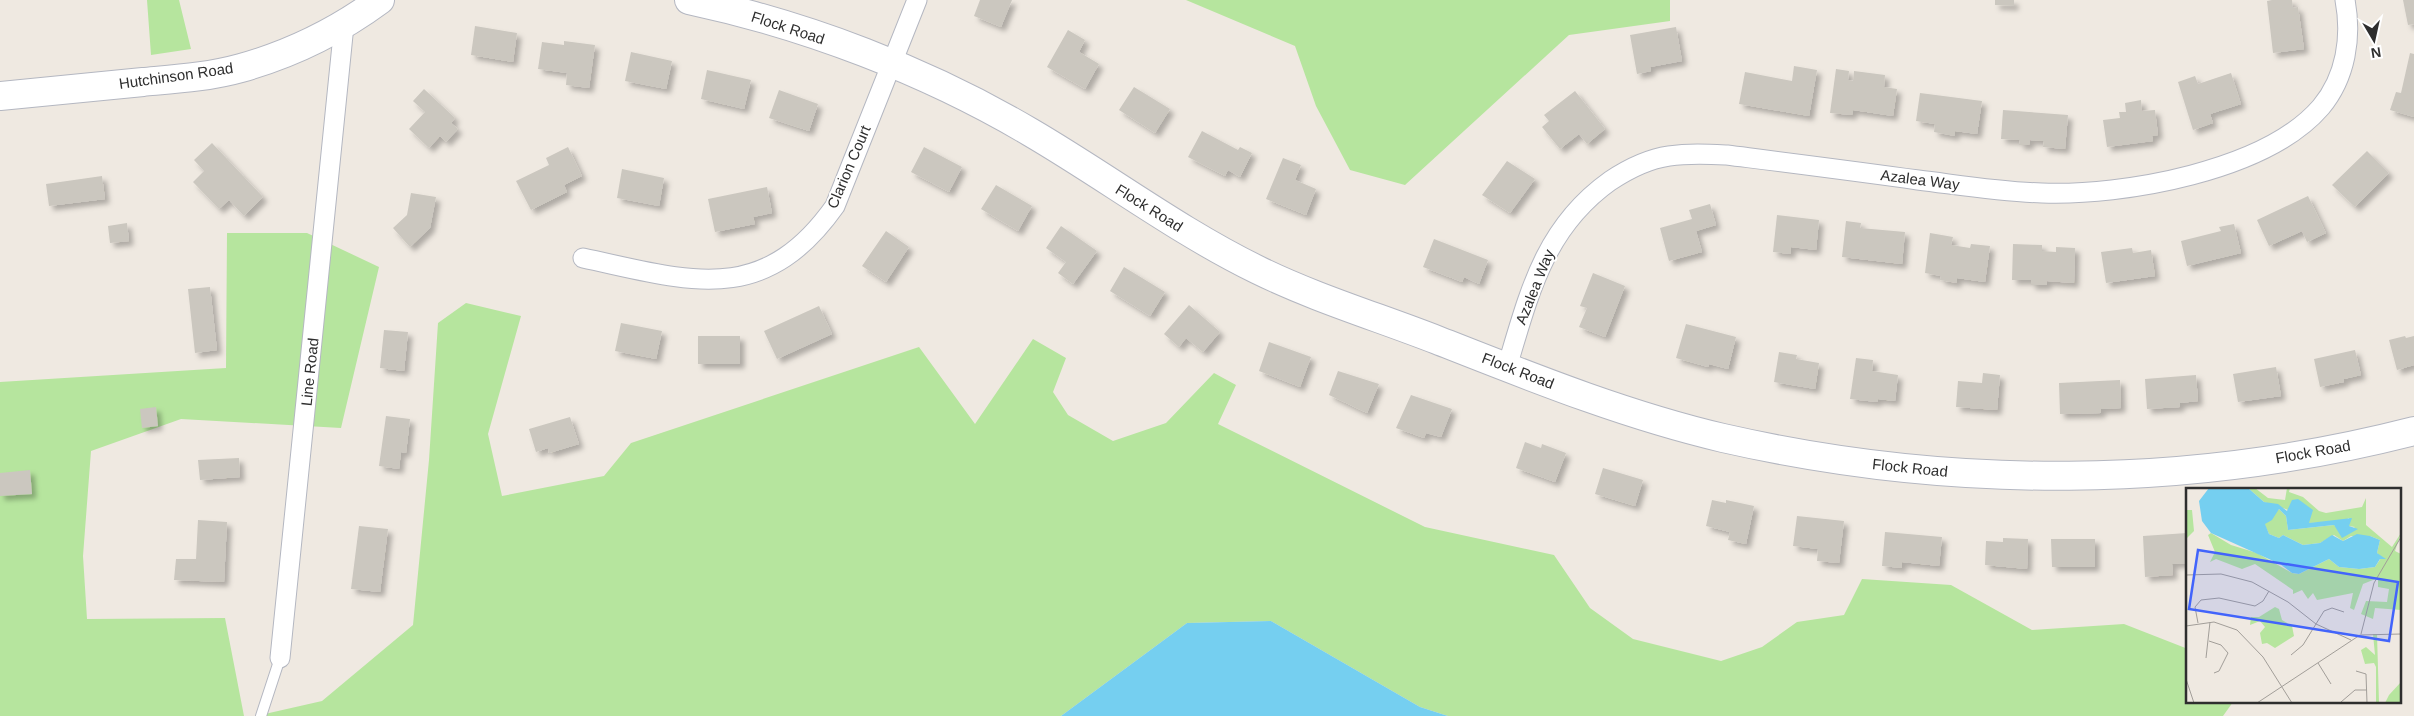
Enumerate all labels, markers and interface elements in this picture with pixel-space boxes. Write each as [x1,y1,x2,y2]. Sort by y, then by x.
street label: Flock Road [749,8,827,47]
north arrow [2349,15,2399,65]
text: N [2370,44,2382,62]
street label: Hutchinson Road [118,59,234,92]
street label: Clarion Court [823,122,874,211]
street label: Azalea Way [1880,166,1961,193]
street label: Flock Road [1113,180,1186,235]
street label: Azalea Way [1512,246,1557,327]
street label: Line Road [297,337,322,407]
street label: Flock Road [1480,349,1557,392]
street label: Flock Road [2274,437,2352,466]
street label: Flock Road [1871,455,1949,480]
inset map [2186,488,2402,704]

